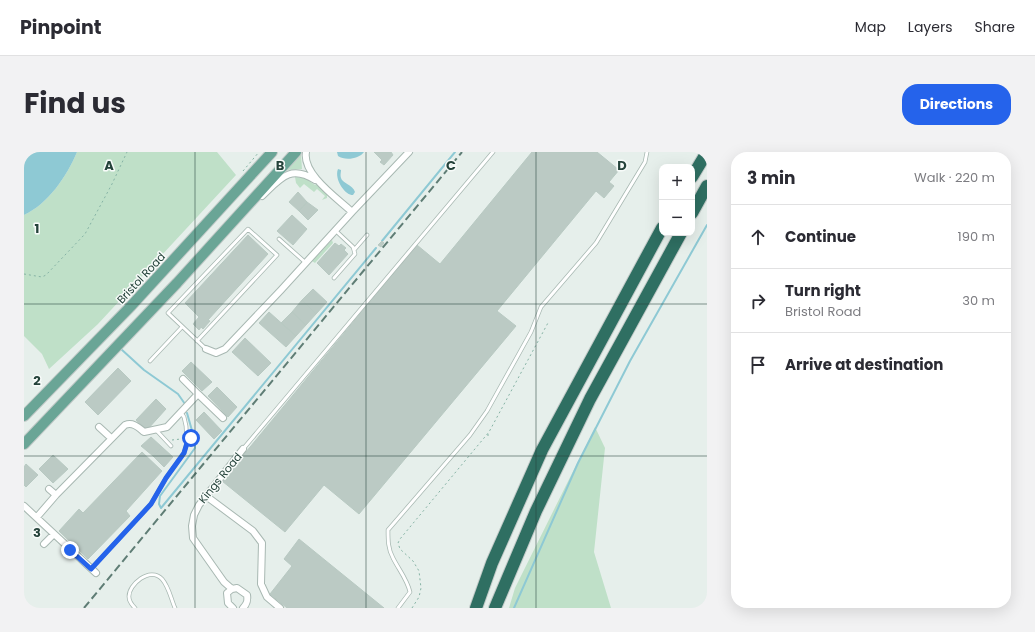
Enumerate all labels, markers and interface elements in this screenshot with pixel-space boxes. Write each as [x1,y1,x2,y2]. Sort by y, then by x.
text: Pinpoint [20,14,101,41]
text: Map [855,17,886,37]
text: Layers [908,17,952,37]
text: Share [974,17,1015,37]
text: Find us [24,84,126,123]
button: Directions [902,84,1011,125]
text: A [104,156,114,175]
text: B [276,156,285,175]
text: C [446,156,456,175]
text: D [617,156,627,175]
map controls [659,164,695,236]
button: + [659,164,695,200]
text: 3 min [747,166,795,190]
text: Walk · 220 m [914,168,995,187]
button: − [659,200,695,236]
text: 1 [35,219,39,238]
icon: ahead [747,226,769,248]
text: Continue [785,226,856,247]
text: 190 m [958,227,995,246]
street label: Bristol Road [113,249,169,307]
text: Turn right [785,280,861,301]
icon: right [747,290,769,312]
text: 30 m [962,291,995,310]
text: Bristol Road [785,302,861,321]
icon: arrive [747,354,769,376]
text: Arrive at destination [785,354,943,375]
text: 2 [33,371,41,390]
route start [182,429,200,447]
street label: Kings Road [195,449,245,507]
text: 3 [33,523,41,542]
route end [61,541,79,559]

